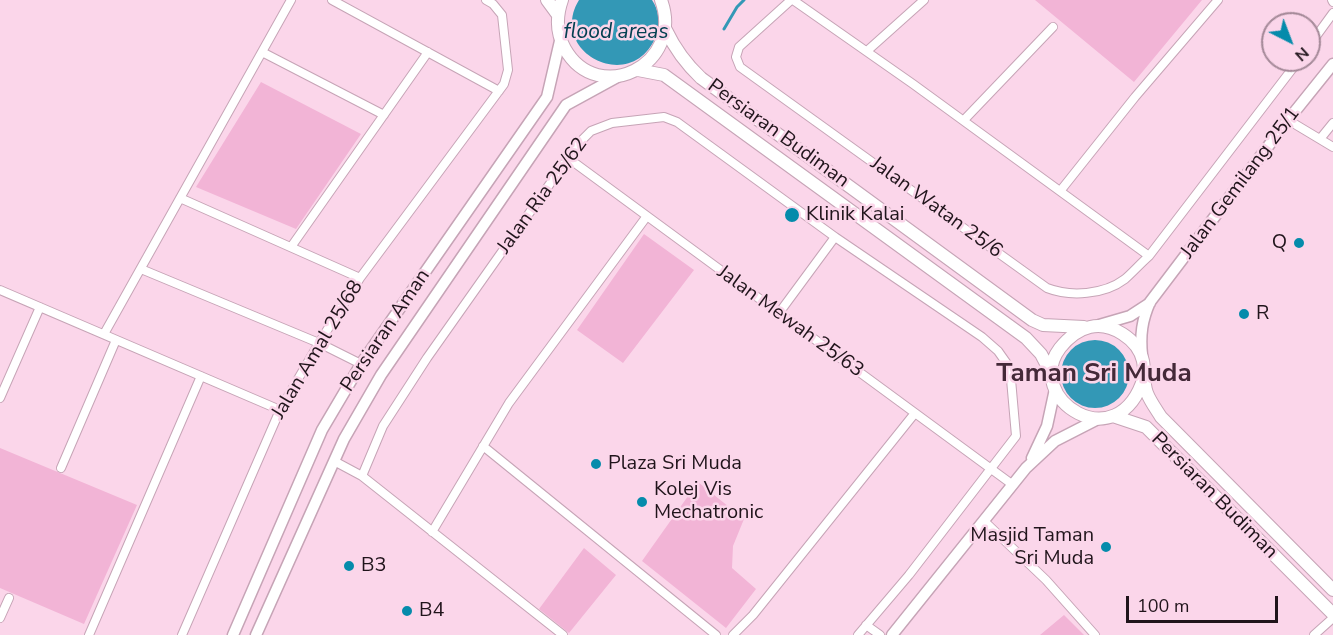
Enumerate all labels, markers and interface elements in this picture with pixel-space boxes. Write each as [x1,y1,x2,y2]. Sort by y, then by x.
north arrow [1261,12,1321,72]
water label: flood areas [563,20,669,46]
text: N [1290,42,1314,66]
street label: Persiaran Budiman [703,75,853,193]
street label: Jalan Gemilang 25/1 [1176,103,1306,263]
street label: Jalan Ria 25/62 [493,133,593,259]
street label: Jalan Watan 25/6 [865,152,1007,264]
place label: Klinik Kalai [806,203,904,227]
marker: Klinik Kalai [783,206,801,224]
place label: Q [1272,231,1287,255]
marker: Q [1292,236,1306,250]
street label: Jalan Mewah 25/63 [712,261,868,383]
street label: Persiaran Aman [336,265,436,397]
street label: Jalan Amal 25/68 [267,276,369,424]
place label: R [1256,302,1269,326]
marker: R [1237,307,1251,321]
district label: Taman Sri Muda [996,359,1192,391]
street label: Persiaran Budiman [1146,428,1282,564]
place label: Plaza Sri Muda [608,452,742,476]
marker: Plaza Sri Muda [589,457,603,471]
place label: Kolej Vis Mechatronic [654,478,763,525]
marker: Kolej Vis Mechatronic [635,495,649,509]
place label: Masjid Taman Sri Muda [970,524,1094,571]
marker: Masjid Taman Sri Muda [1099,540,1113,554]
place label: B3 [361,554,387,578]
marker: B3 [342,559,356,573]
scale bar [1129,584,1280,622]
text: 100 m [1137,594,1189,618]
place label: B4 [419,599,445,623]
marker: B4 [400,604,414,618]

